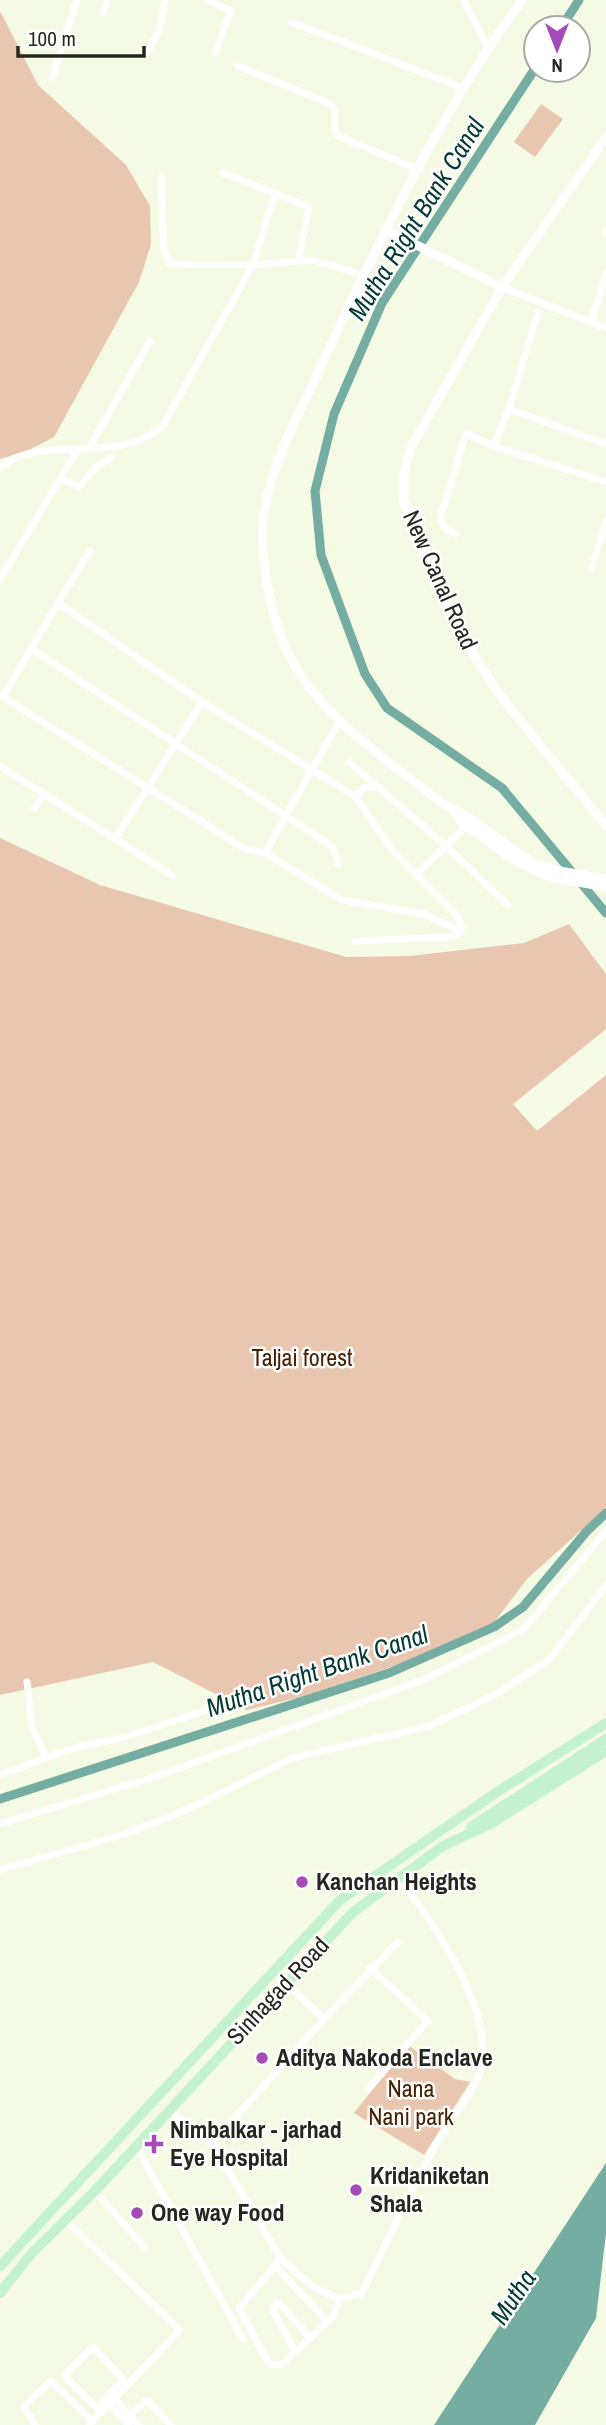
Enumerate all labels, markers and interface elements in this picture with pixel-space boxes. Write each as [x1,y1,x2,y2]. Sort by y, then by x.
scale bar [18,14,144,58]
north arrow [522,14,592,84]
text: 100 m [28,24,76,53]
text: N [551,53,563,79]
water label: Mutha Right Bank Canal [339,110,493,327]
street label: New Canal Road [396,505,486,654]
park label: Taljai forest [251,1341,353,1373]
water label: Mutha Right Bank Canal [201,1616,434,1725]
place label: Kanchan Heights [316,1865,477,1897]
marker: Kanchan Heights [294,1874,310,1890]
street label: Sinhagad Road [219,1929,336,2051]
place label: Aditya Nakoda Enclave [276,2041,493,2073]
marker: Aditya Nakoda Enclave [254,2050,270,2066]
park label: Nana Nani park [368,2072,454,2132]
place label: Nimbalkar - jarhad Eye Hospital [170,2113,342,2173]
marker: Nimbalkar - jarhad Eye Hospital [144,2134,164,2154]
place label: Kridaniketan Shala [370,2159,489,2219]
marker: Kridaniketan Shala [348,2182,364,2198]
place label: One way Food [151,2196,285,2228]
marker: One way Food [129,2205,145,2221]
water label: Mutha [482,2262,544,2331]

